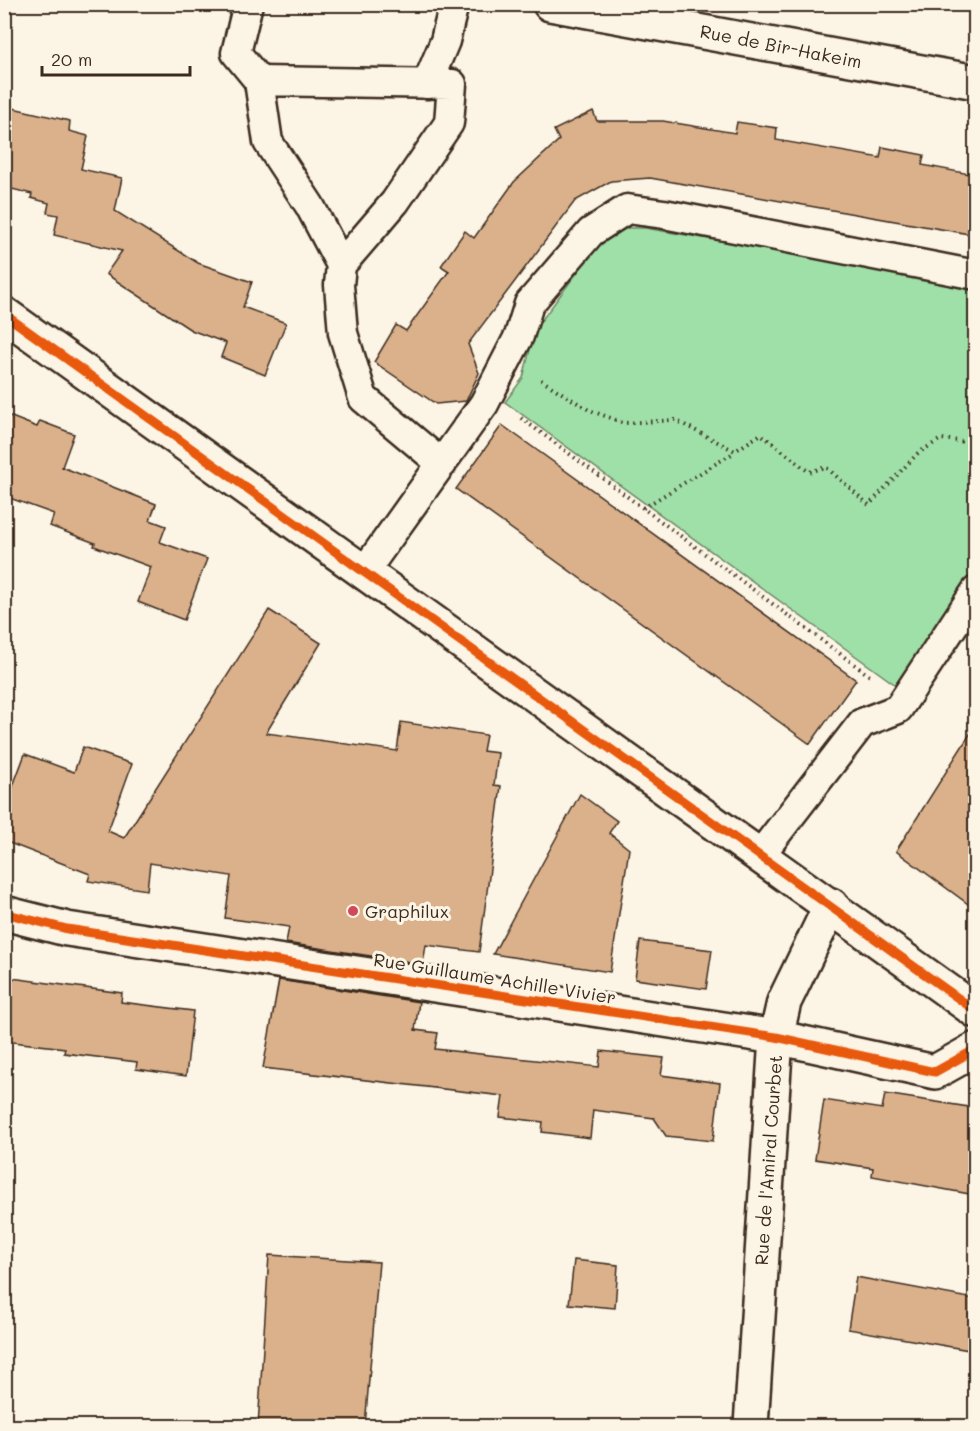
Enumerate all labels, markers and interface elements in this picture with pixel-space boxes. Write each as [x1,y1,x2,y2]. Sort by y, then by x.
street label: Rue de Bir-Hakeim [698,19,864,73]
scale bar [42,39,190,77]
text: 20 m [51,47,92,71]
place label: Graphilux [365,899,449,923]
marker: Graphilux [346,904,360,918]
street label: Rue Guillaume Achille Vivier [372,947,618,1009]
street label: Rue de l'Amiral Courbet [749,1054,787,1266]

